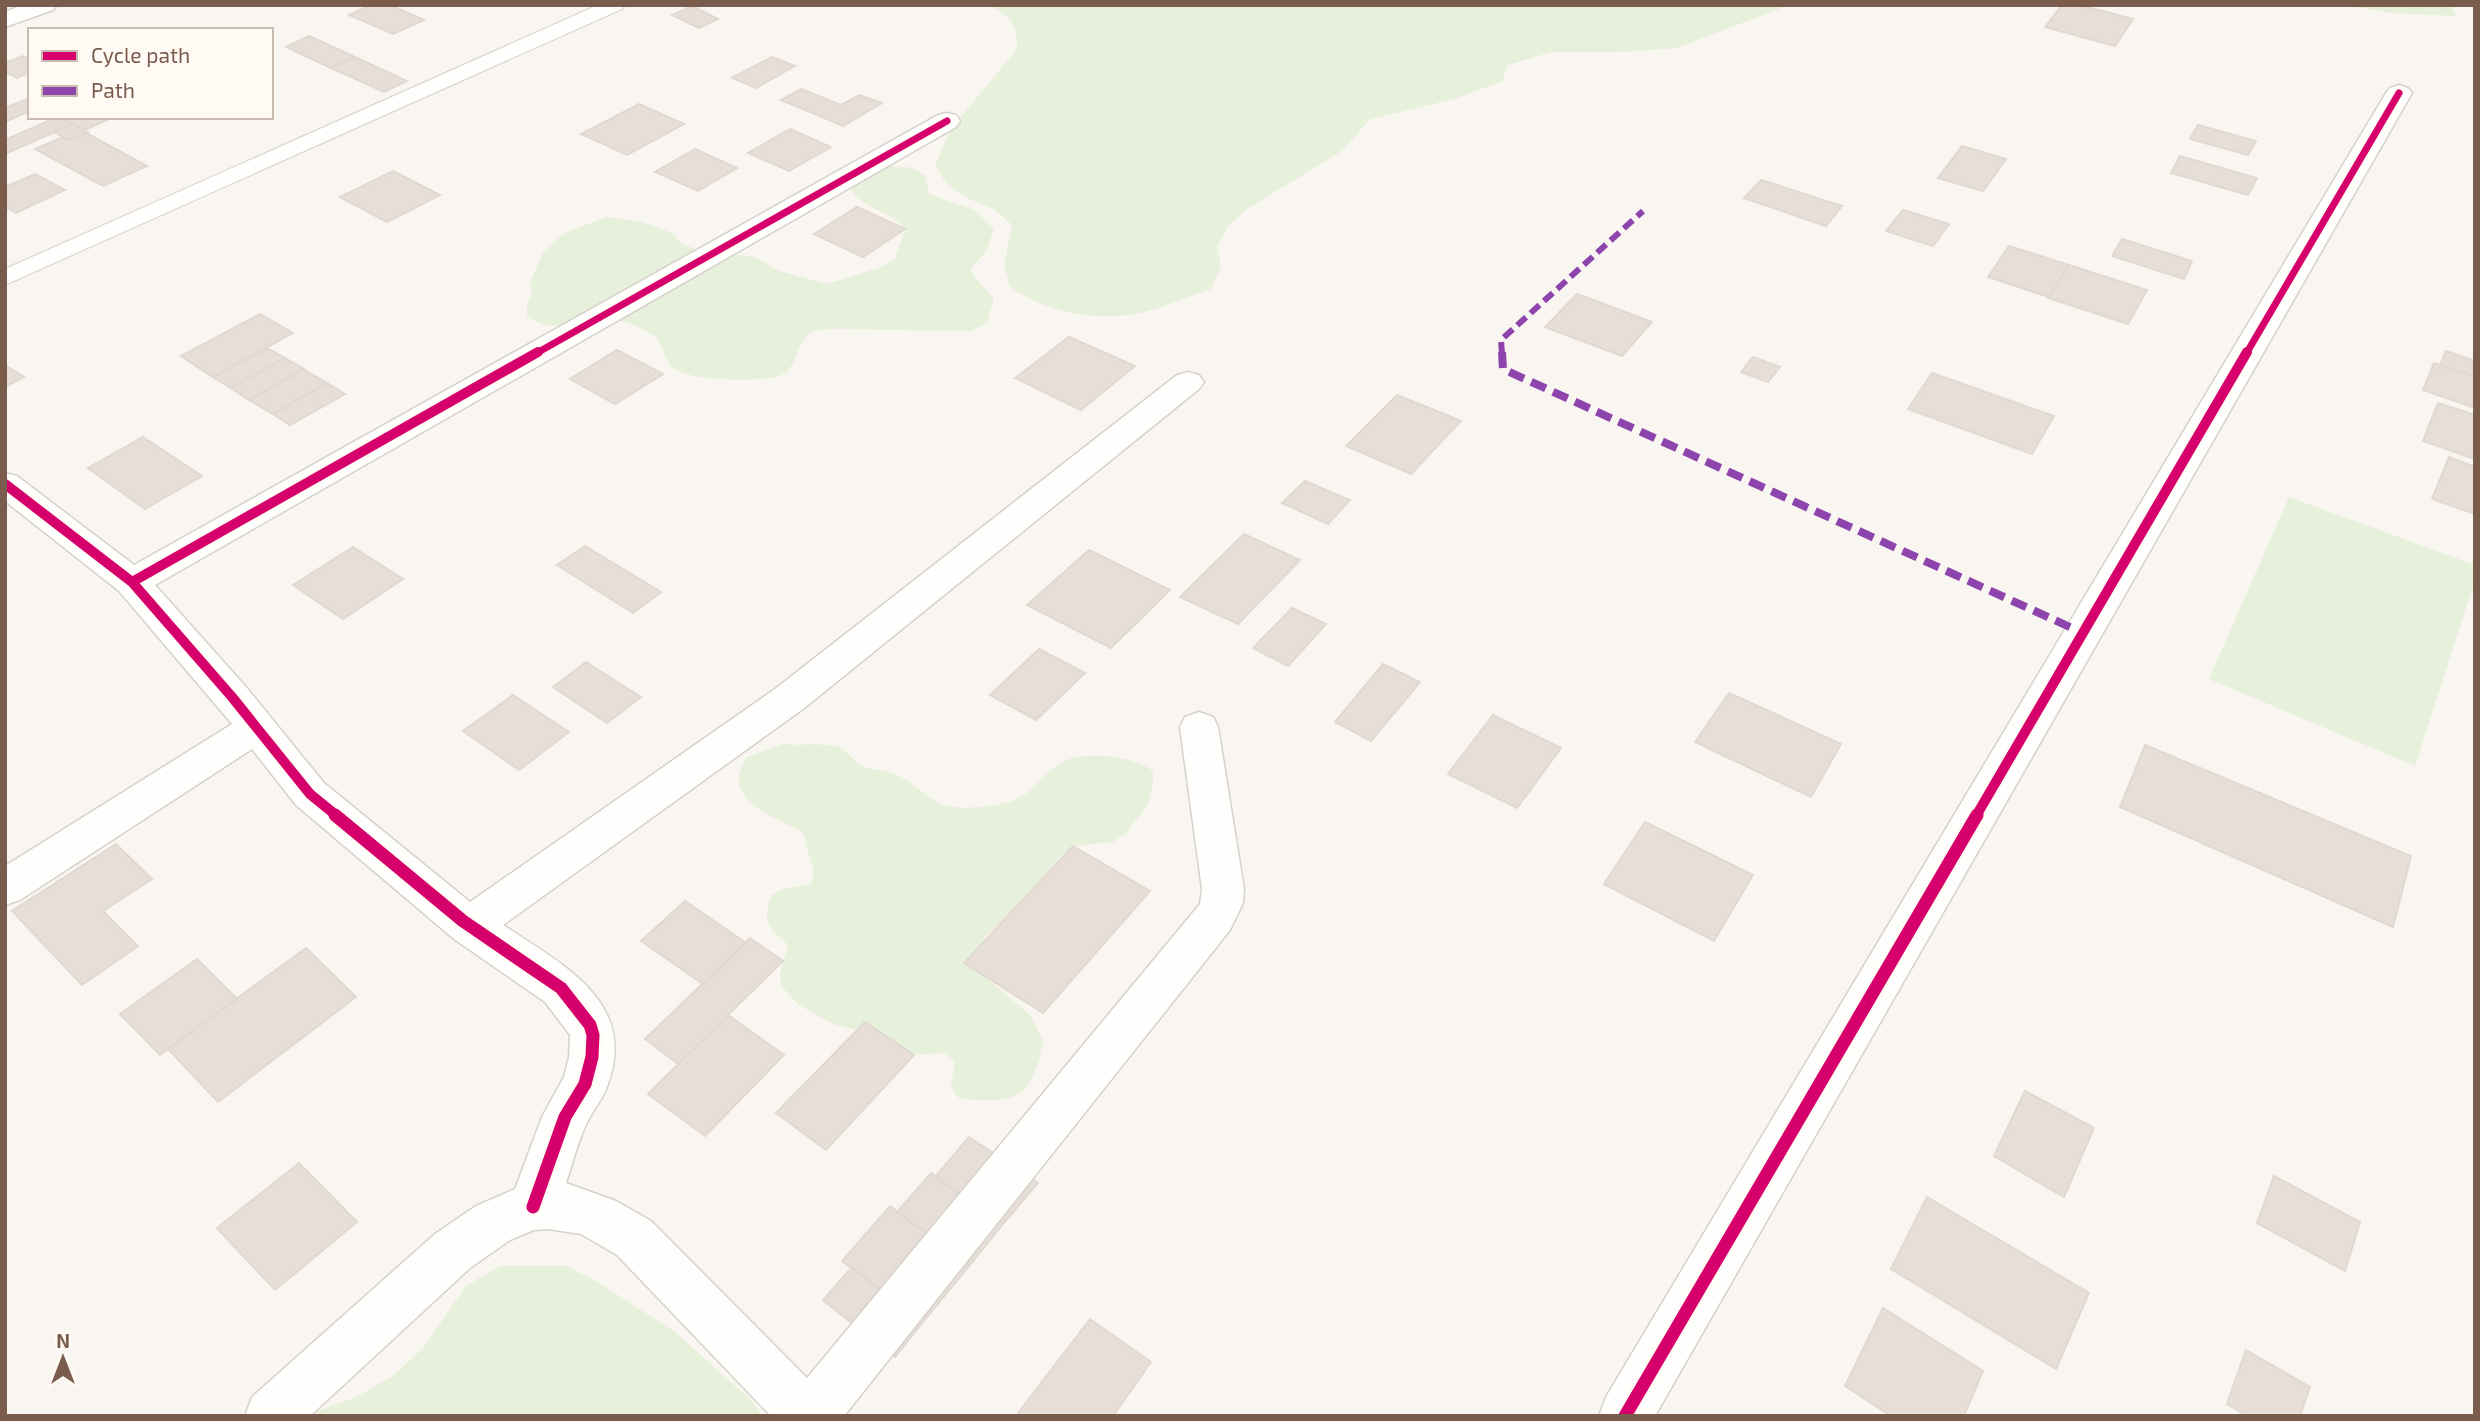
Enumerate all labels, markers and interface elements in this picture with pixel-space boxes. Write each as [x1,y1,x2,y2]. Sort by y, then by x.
legend [28,28,273,119]
text: Cycle path [91,42,190,67]
text: Path [91,77,135,102]
north arrow [28,1323,98,1393]
text: N [56,1329,70,1352]

